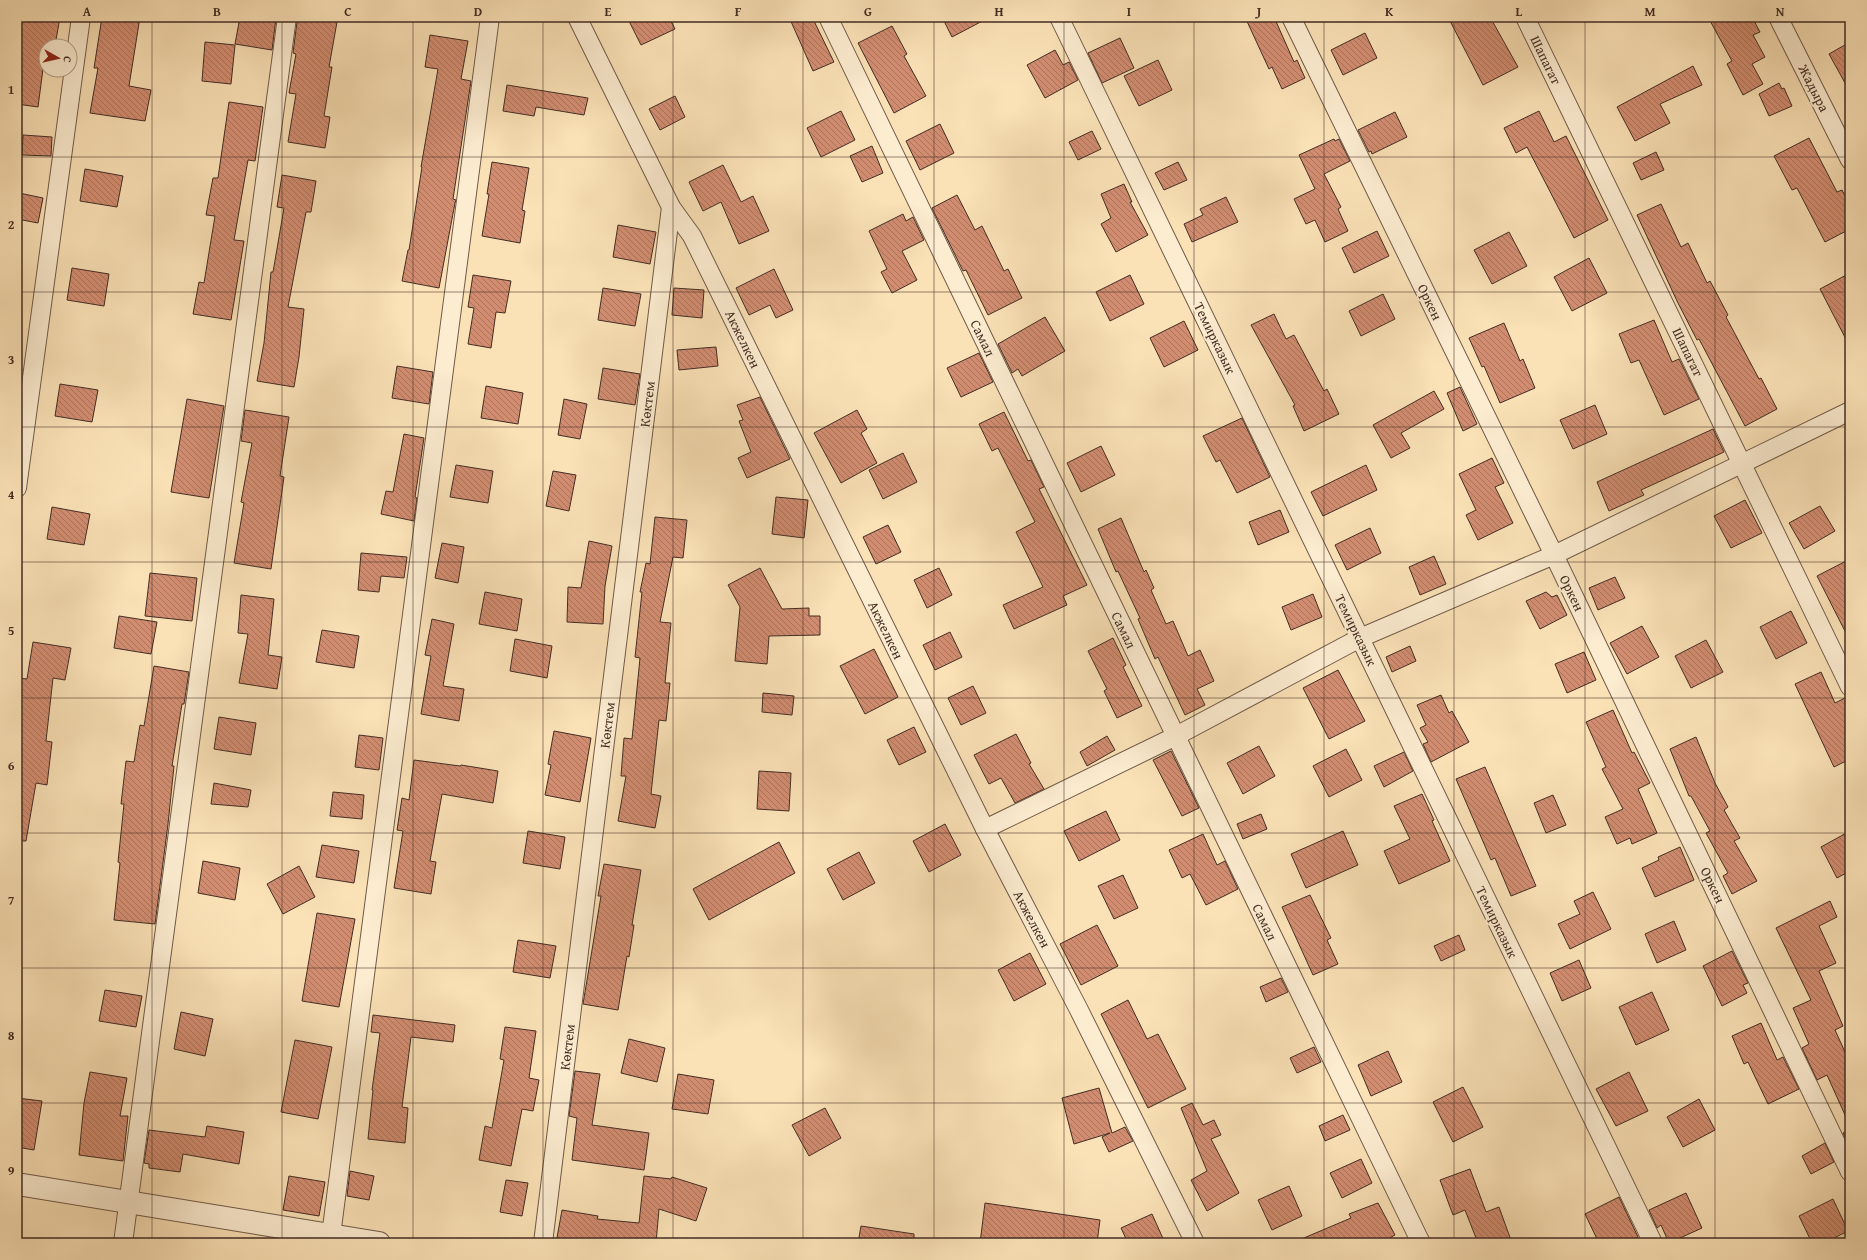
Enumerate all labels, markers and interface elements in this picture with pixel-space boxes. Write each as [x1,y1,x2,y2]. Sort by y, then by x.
text: A [83,2,92,21]
text: B [213,2,221,21]
text: C [344,2,352,21]
text: D [474,2,482,21]
text: E [605,2,612,21]
text: F [735,2,742,21]
text: G [864,2,872,21]
text: H [994,2,1004,21]
text: I [1127,2,1131,21]
text: J [1255,2,1262,21]
text: K [1385,2,1394,21]
text: L [1516,2,1523,21]
text: M [1644,2,1656,21]
text: N [1776,2,1785,21]
street label: Шапагат [1526,32,1567,88]
north arrow [38,38,78,78]
text: С [60,55,76,64]
street label: Жадыра [1793,60,1835,115]
text: 1 [8,80,14,99]
text: 2 [8,215,15,234]
street label: Оркен [1413,281,1447,323]
street label: Темирказык [1189,299,1241,378]
street label: Акжелкен [720,307,766,371]
street label: Самал [966,316,1001,360]
street label: Шапагат [1668,324,1709,380]
text: 3 [8,350,14,369]
street label: Көктем [634,380,660,428]
text: 4 [8,485,15,504]
street label: Оркен [1555,572,1589,614]
street label: Темирказык [1330,591,1382,670]
street label: Акжелкен [863,598,909,662]
street label: Самал [1107,608,1142,652]
text: 5 [8,621,15,640]
street label: Көктем [594,701,620,749]
text: 6 [8,756,15,775]
street label: Оркен [1696,864,1730,906]
street label: Темирказык [1471,883,1523,962]
street label: Акжелкен [1009,887,1055,951]
text: 7 [8,891,15,910]
street label: Самал [1248,900,1283,944]
street label: Көктем [554,1023,580,1071]
text: 8 [8,1026,15,1045]
text: 9 [8,1161,15,1180]

